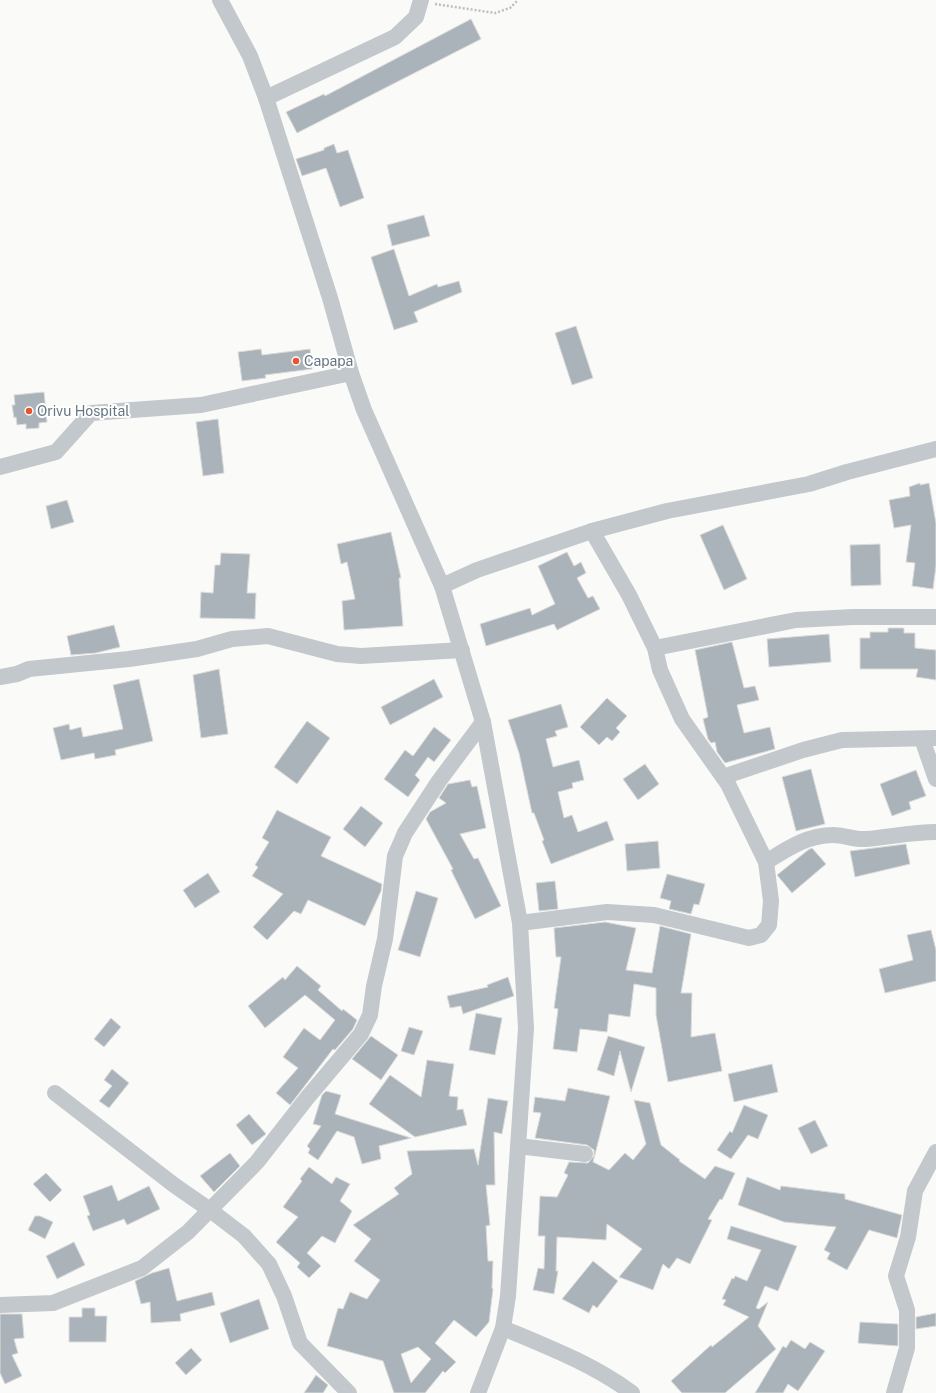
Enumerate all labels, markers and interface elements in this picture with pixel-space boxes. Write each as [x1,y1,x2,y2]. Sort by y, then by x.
place label: Capapa [304,353,353,369]
marker: Capapa [291,356,301,366]
place label: Orivu Hospital [37,403,129,419]
marker: Orivu Hospital [24,406,34,416]

